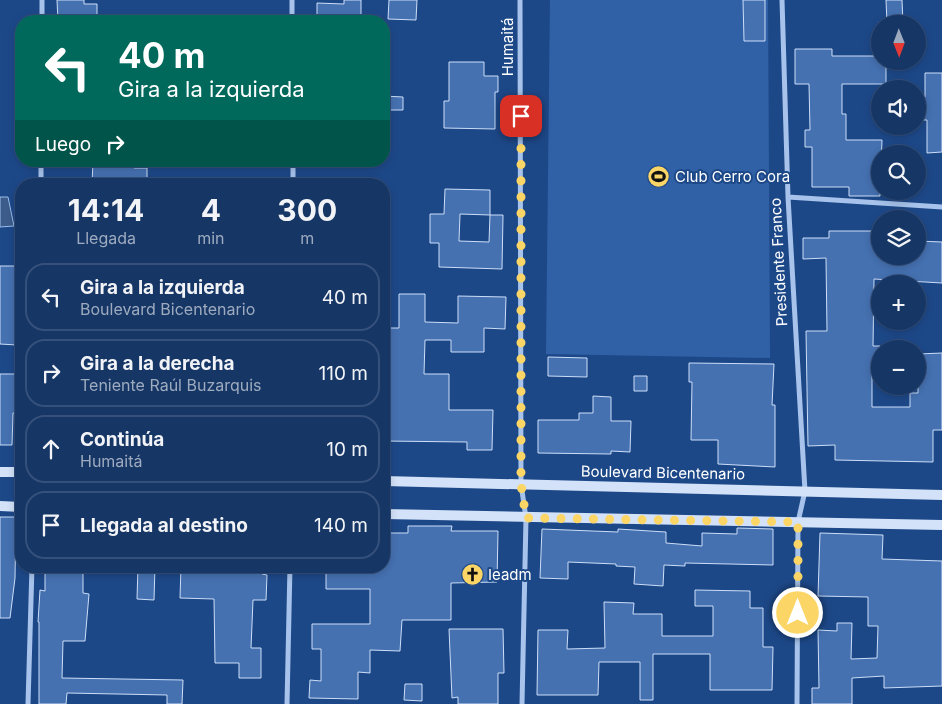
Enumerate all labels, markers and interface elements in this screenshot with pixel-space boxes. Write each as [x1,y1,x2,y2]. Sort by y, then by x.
north arrow [871,15,926,70]
map controls [871,15,926,395]
street label: Humaitá [498,18,517,76]
text: 40 m [118,34,206,76]
icon: left [35,35,100,100]
text: Gira a la izquierda [118,76,305,102]
button: sound [871,80,926,135]
pin [500,95,542,137]
icon: arrive [507,102,535,130]
icon: right [101,130,129,158]
text: Luego [35,133,91,156]
button: search [871,145,926,200]
sports icon: Club Cerro Cora [647,165,671,189]
place label: Club Cerro Cora [675,167,790,186]
text: 14:14 [68,192,144,228]
text: 4 [201,192,221,228]
text: 300 [277,192,337,228]
street label: Presidente Franco [766,197,791,327]
button: layers [871,210,926,265]
text: Llegada [76,228,136,248]
text: min [197,228,224,248]
text: m [300,228,314,248]
button: + [871,275,926,330]
text: Gira a la izquierda [80,276,245,299]
icon: left [37,283,65,311]
text: 40 m [322,286,368,309]
text: Boulevard Bicentenario [80,299,255,319]
button: − [871,340,926,395]
text: Gira a la derecha [80,352,235,375]
icon: right [37,359,65,387]
text: 110 m [319,362,368,385]
text: Teniente Raúl Buzarquis [80,375,262,395]
text: Continúa [80,428,164,451]
icon: ahead [37,435,65,463]
text: 10 m [326,438,368,461]
text: Humaitá [80,451,143,471]
street label: Boulevard Bicentenario [581,462,745,483]
icon: arrive [37,511,65,539]
text: Llegada al destino [80,514,248,537]
text: 140 m [314,514,368,537]
church icon: Ieadm [460,563,484,587]
place label: Ieadm [488,565,532,584]
position arrow [771,586,823,638]

